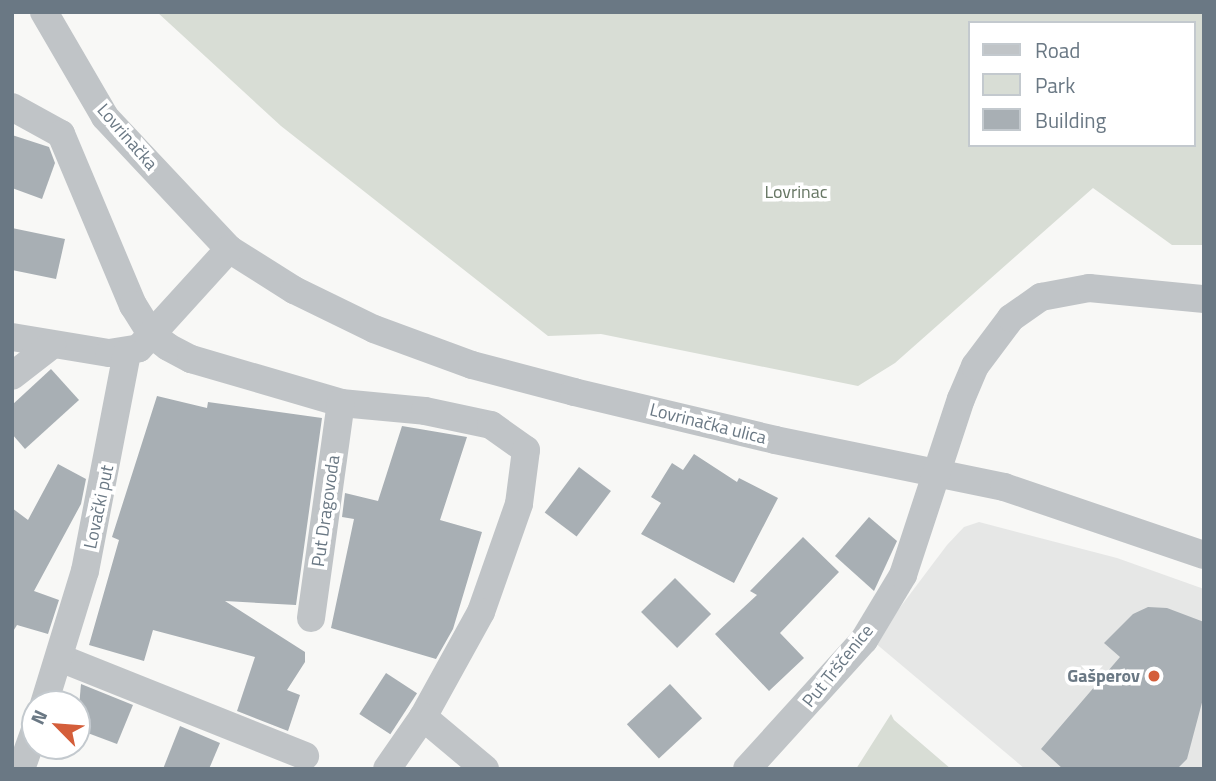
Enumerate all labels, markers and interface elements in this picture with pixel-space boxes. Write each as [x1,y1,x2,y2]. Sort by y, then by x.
legend [968,21,1195,147]
text: Road [1035,34,1080,66]
text: Park [1035,69,1075,101]
street label: Lovrinačka [92,99,162,175]
text: Building [1035,104,1106,136]
park label: Lovrinac [764,181,828,203]
street label: Lovrinačka ulica [648,399,768,449]
street label: Put Dragovoda [307,454,345,568]
street label: Lovački put [80,463,118,551]
street label: Put Trščenice [798,620,878,712]
place label: Gašperov [1067,665,1140,687]
marker: Gašperov [1146,668,1162,684]
north arrow [21,690,91,760]
text: N [22,705,54,729]

